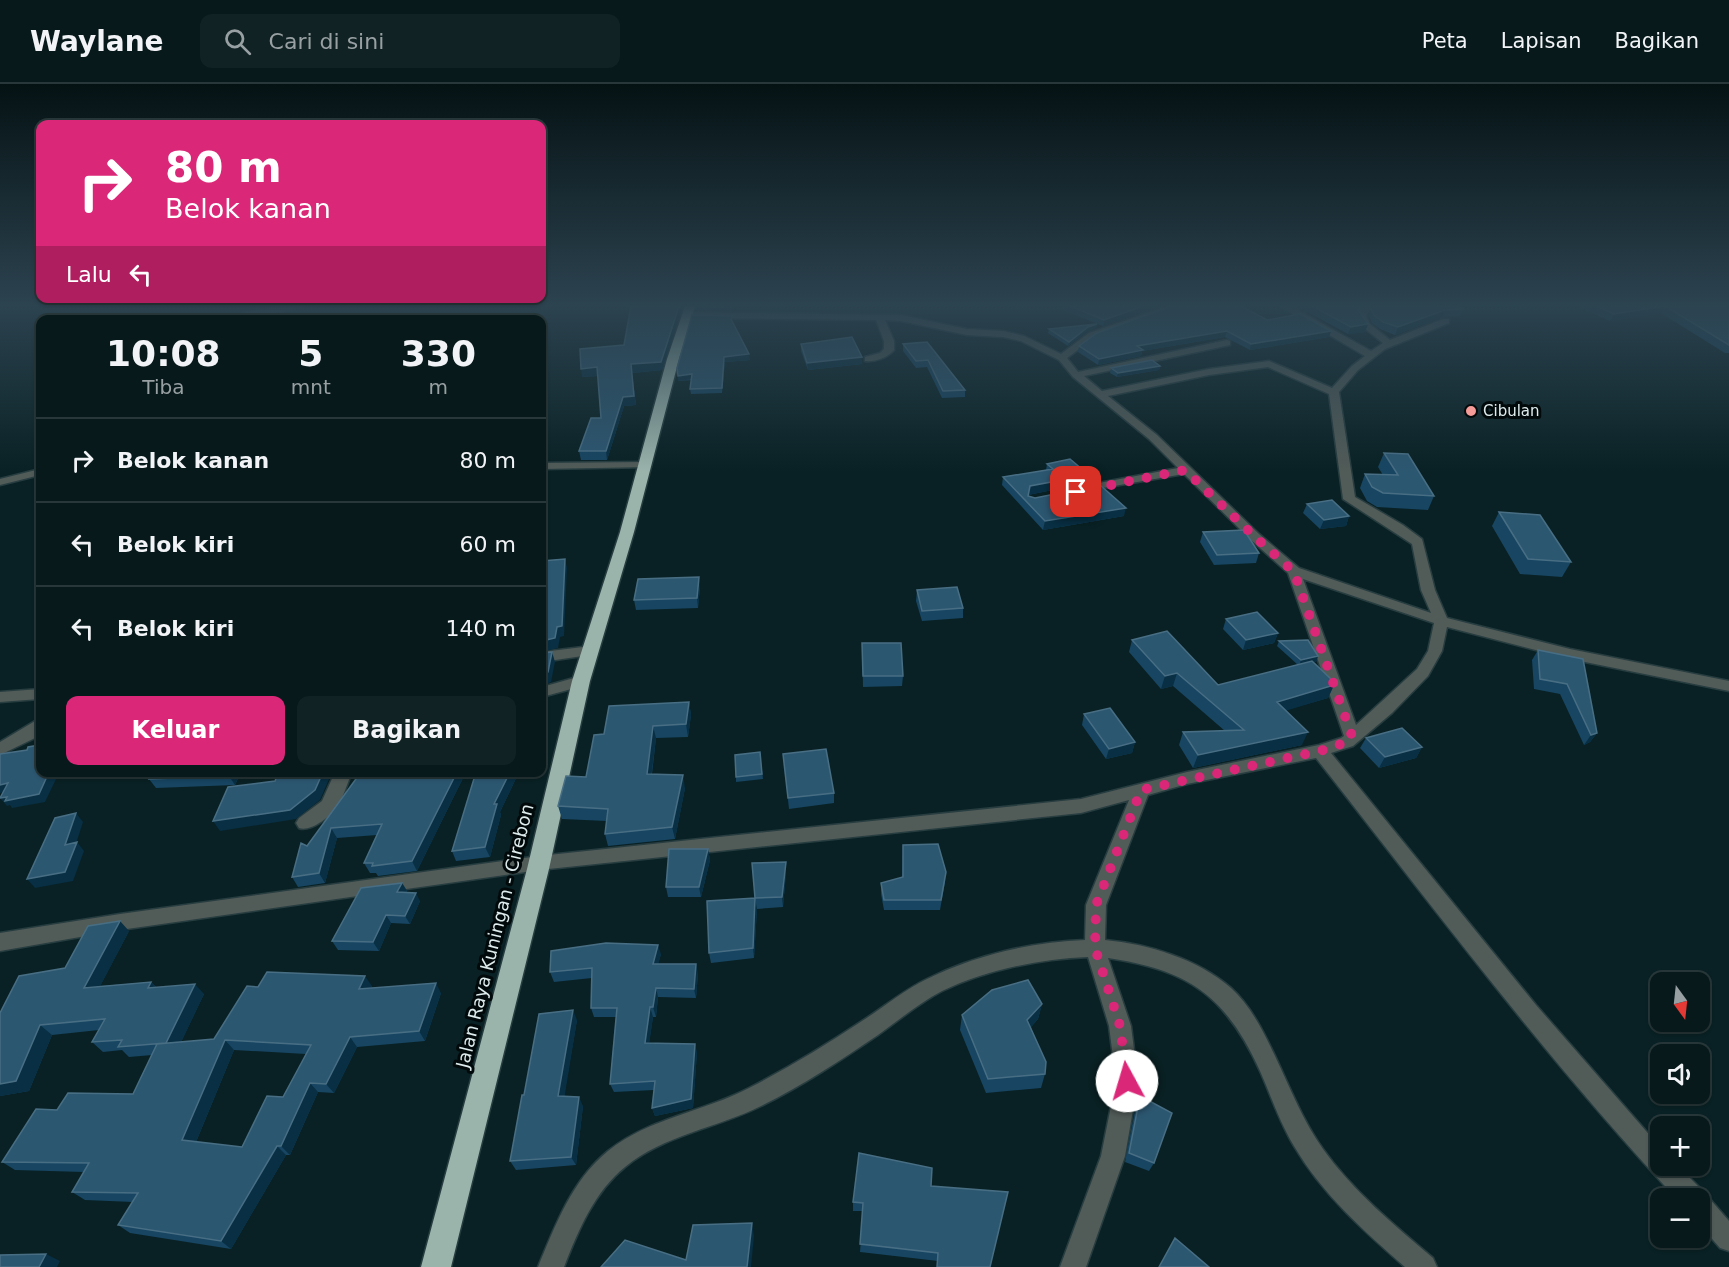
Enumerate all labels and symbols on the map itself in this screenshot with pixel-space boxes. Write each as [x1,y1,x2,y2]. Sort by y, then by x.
place label: Cibulan [1483,402,1540,420]
marker: Cibulan [1464,404,1478,418]
pin [1050,466,1101,517]
street label: Jalan Raya Kuningan - Cirebon [451,802,538,1071]
north arrow [1650,972,1710,1032]
position arrow [1095,1049,1159,1113]

